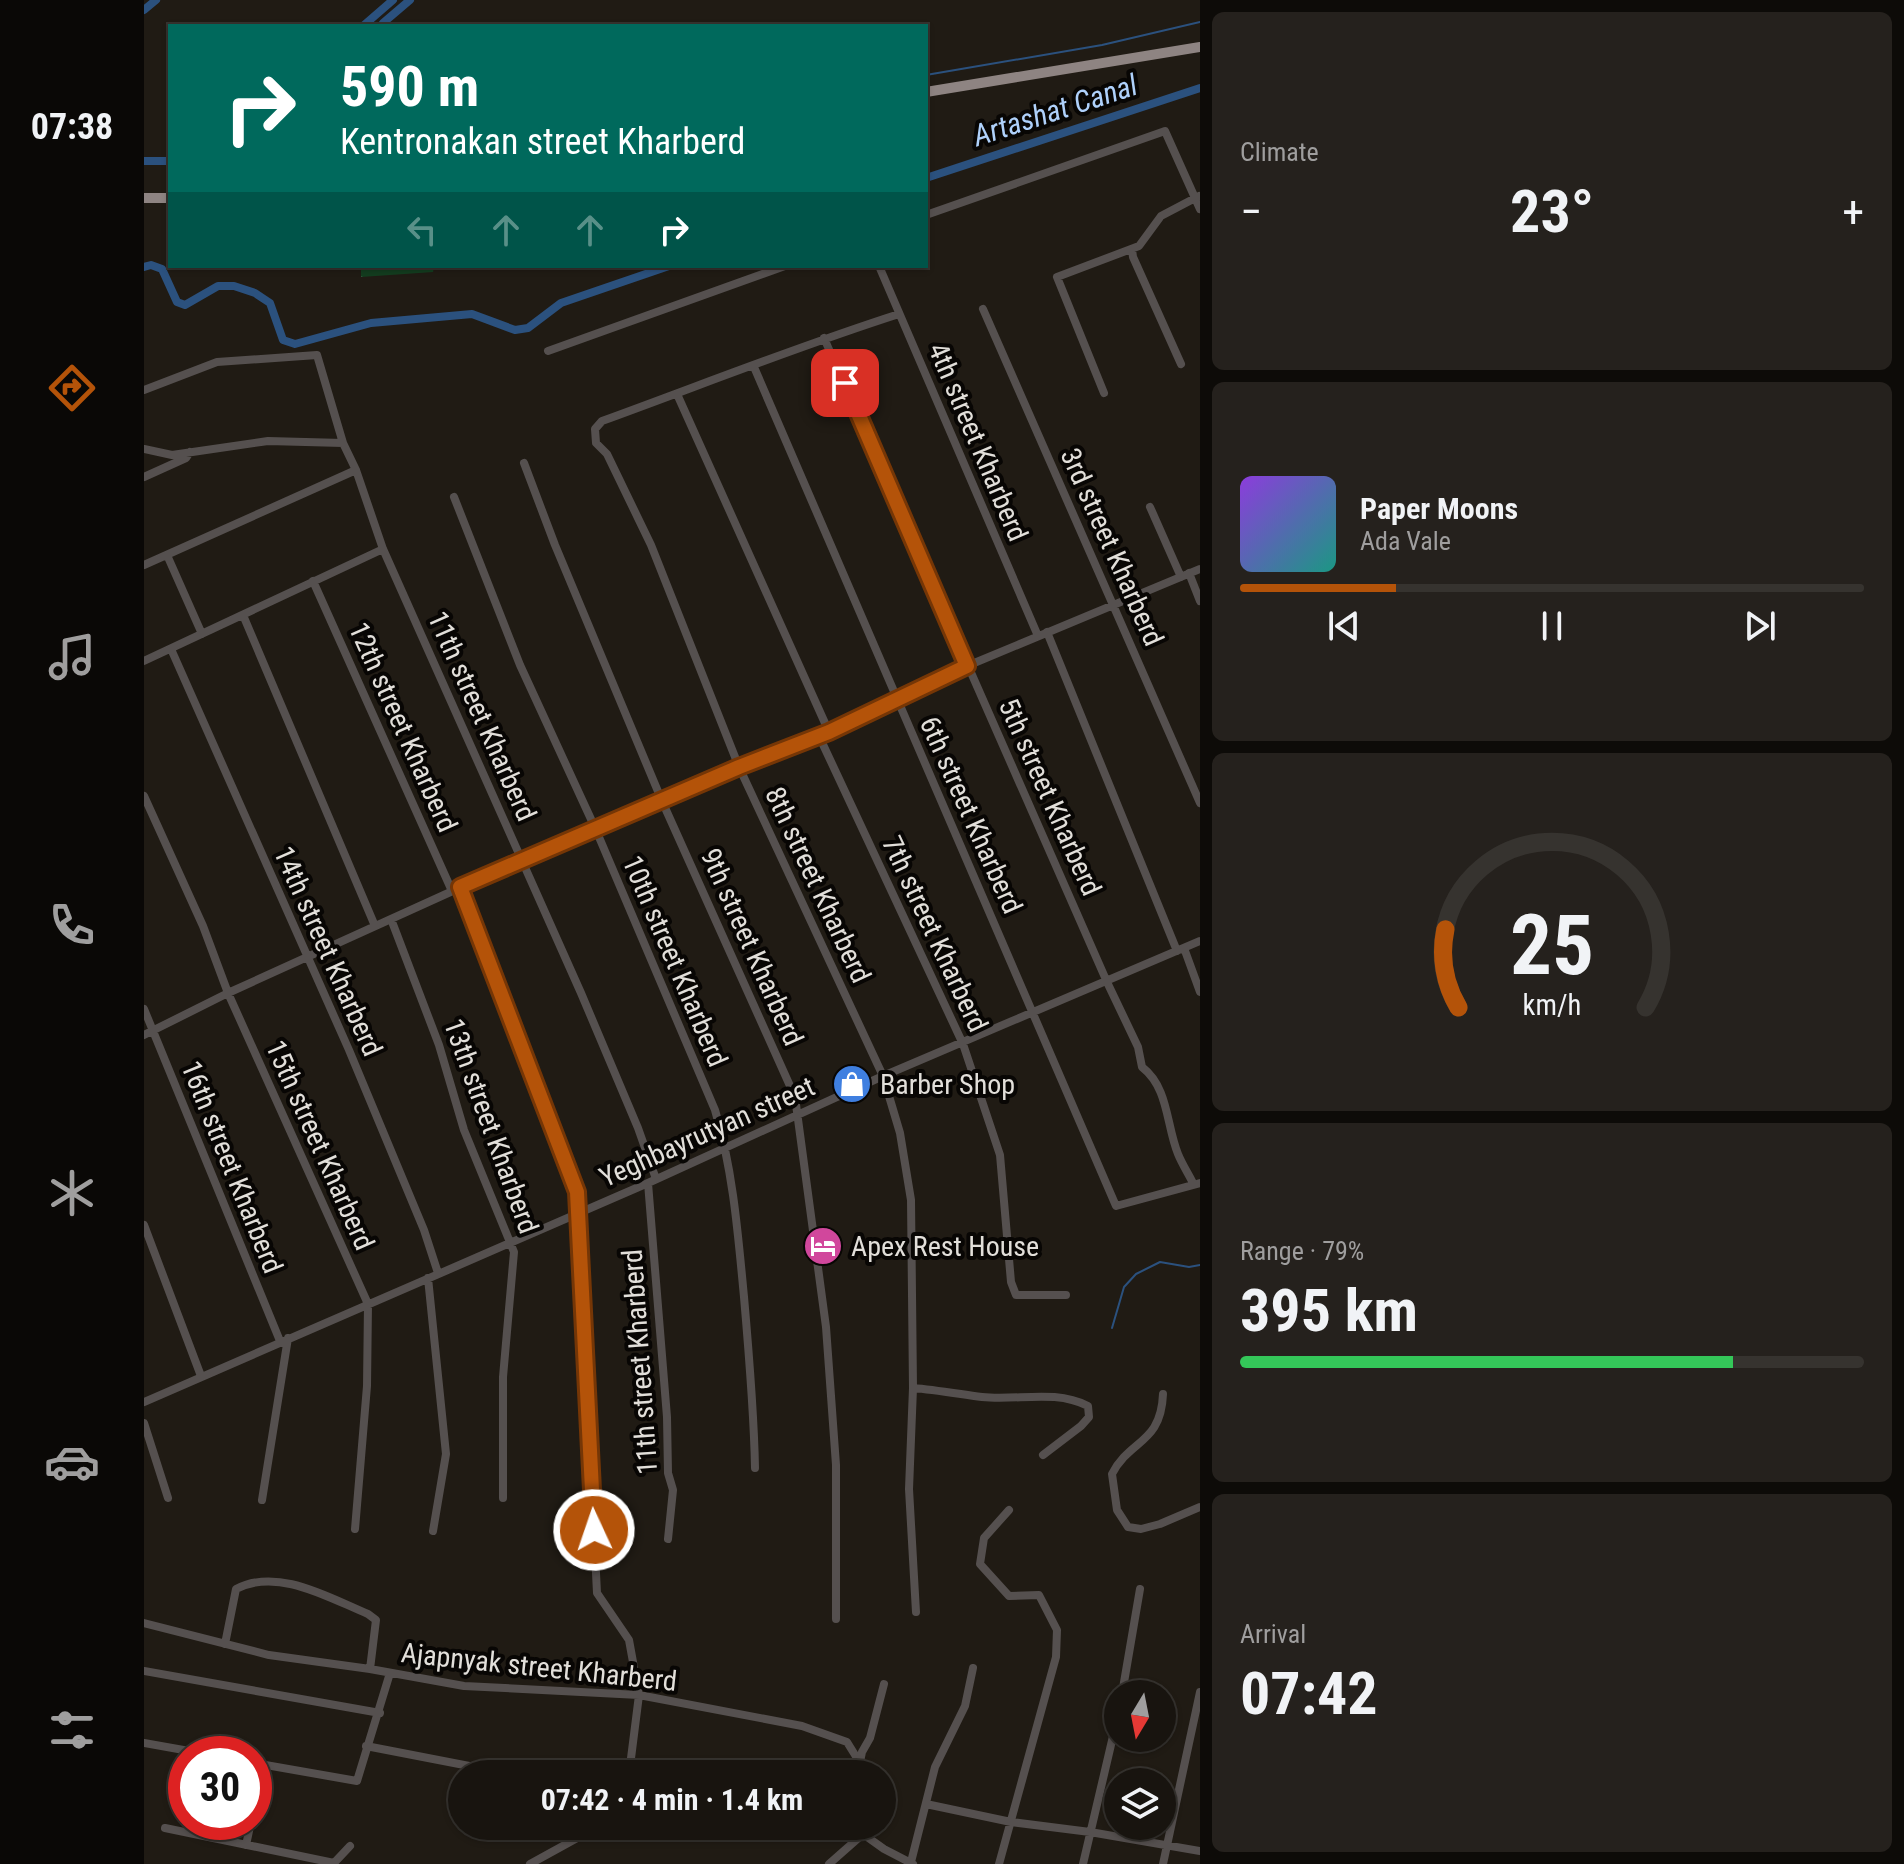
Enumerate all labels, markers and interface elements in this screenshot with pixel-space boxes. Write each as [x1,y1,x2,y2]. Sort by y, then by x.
text: 590 m [340,54,479,120]
icon: right [208,56,312,160]
water label: Artashat Canal [967,67,1142,153]
text: 07:38 [31,106,113,148]
text: Kentronakan street Kharberd [340,121,745,163]
text: Climate [1240,137,1319,167]
text: 23° [1510,176,1594,247]
text: − [1240,186,1262,238]
text: + [1842,186,1864,238]
icon: left [400,208,444,252]
icon: ahead [484,208,528,252]
icon: ahead [568,208,612,252]
icon: right [652,208,696,252]
street label: 4th street Kharberd [921,338,1035,546]
pin [811,349,879,417]
icon: directions [44,360,100,416]
icon: arrive [823,361,867,405]
street label: 3rd street Kharberd [1054,443,1170,651]
text: Paper Moons [1360,491,1518,526]
text: Ada Vale [1360,526,1451,556]
icon: previous [1322,604,1366,648]
icon: pause [1530,604,1574,648]
icon: next [1738,604,1782,648]
street label: 11th street Kharberd [421,606,543,826]
street label: 12th street Kharberd [342,617,464,837]
icon: music [44,629,100,685]
street label: 5th street Kharberd [992,693,1108,901]
street label: 6th street Kharberd [913,711,1029,919]
street label: 8th street Kharberd [758,782,878,988]
street label: 7th street Kharberd [875,831,995,1037]
street label: 14th street Kharberd [267,841,389,1061]
street label: 9th street Kharberd [694,843,810,1051]
street label: 10th street Kharberd [616,851,734,1071]
icon: phone [44,897,100,953]
text: 25 [1510,897,1594,994]
text: km/h [1523,988,1581,1022]
street label: 13th street Kharberd [437,1014,545,1238]
street label: 15th street Kharberd [259,1035,381,1255]
street label: 16th street Kharberd [174,1056,290,1278]
shop icon: Barber Shop [831,1063,873,1105]
place label: Barber Shop [880,1068,1015,1101]
street label: Yeghbayrutyan street [594,1070,820,1194]
icon: climate [44,1165,100,1221]
hotel icon: Apex Rest House [802,1225,844,1267]
place label: Apex Rest House [851,1230,1039,1263]
text: Range · 79% [1240,1236,1364,1266]
street label: 11th street Kharberd [616,1248,664,1476]
text: 395 km [1240,1275,1418,1346]
icon: car [44,1434,100,1490]
position arrow [552,1488,636,1572]
text: Arrival [1240,1619,1306,1649]
street label: Ajapnyak street Kharberd [399,1636,679,1698]
text: 07:42 [1240,1658,1378,1729]
north arrow [1104,1680,1176,1752]
map controls [1104,1680,1176,1840]
icon: filters [44,1702,100,1758]
speed limit sign: 30 [168,1736,272,1840]
button: layers [1104,1768,1176,1840]
text: 07:42 · 4 min · 1.4 km [541,1782,803,1817]

